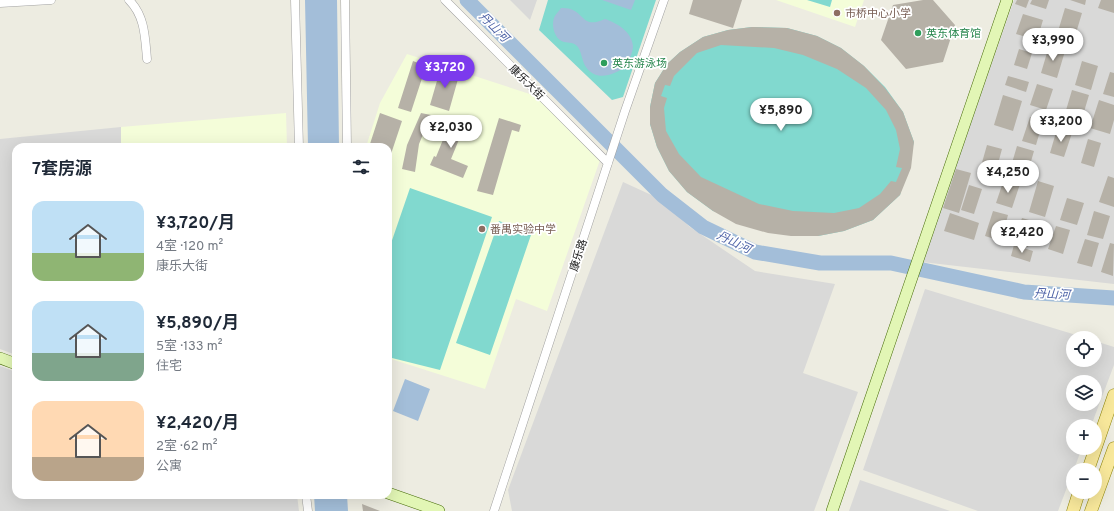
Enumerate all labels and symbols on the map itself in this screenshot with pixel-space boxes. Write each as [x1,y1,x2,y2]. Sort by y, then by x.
place label: 市桥中心小学 [845,7,911,21]
marker: 市桥中心小学 [832,8,842,18]
water label: 丹山河 [475,9,513,48]
place label: 英东体育馆 [926,27,981,41]
marker: 英东体育馆 [913,28,923,38]
pin: ¥3,990 [1020,28,1086,62]
pin: ¥3,720 [412,55,478,89]
place label: 英东游泳场 [612,57,667,71]
marker: 英东游泳场 [599,58,609,68]
street label: 康乐大街 [506,62,547,103]
pin: ¥5,890 [748,98,814,132]
pin: ¥3,200 [1028,109,1094,143]
pin: ¥2,030 [418,115,484,149]
pin: ¥4,250 [975,160,1041,194]
pin: ¥2,420 [989,220,1055,254]
place label: 番禺实验中学 [490,223,556,237]
marker: 番禺实验中学 [477,224,487,234]
water label: 丹山河 [714,228,755,259]
street label: 康乐路 [567,237,591,273]
water label: 丹山河 [1034,286,1072,304]

